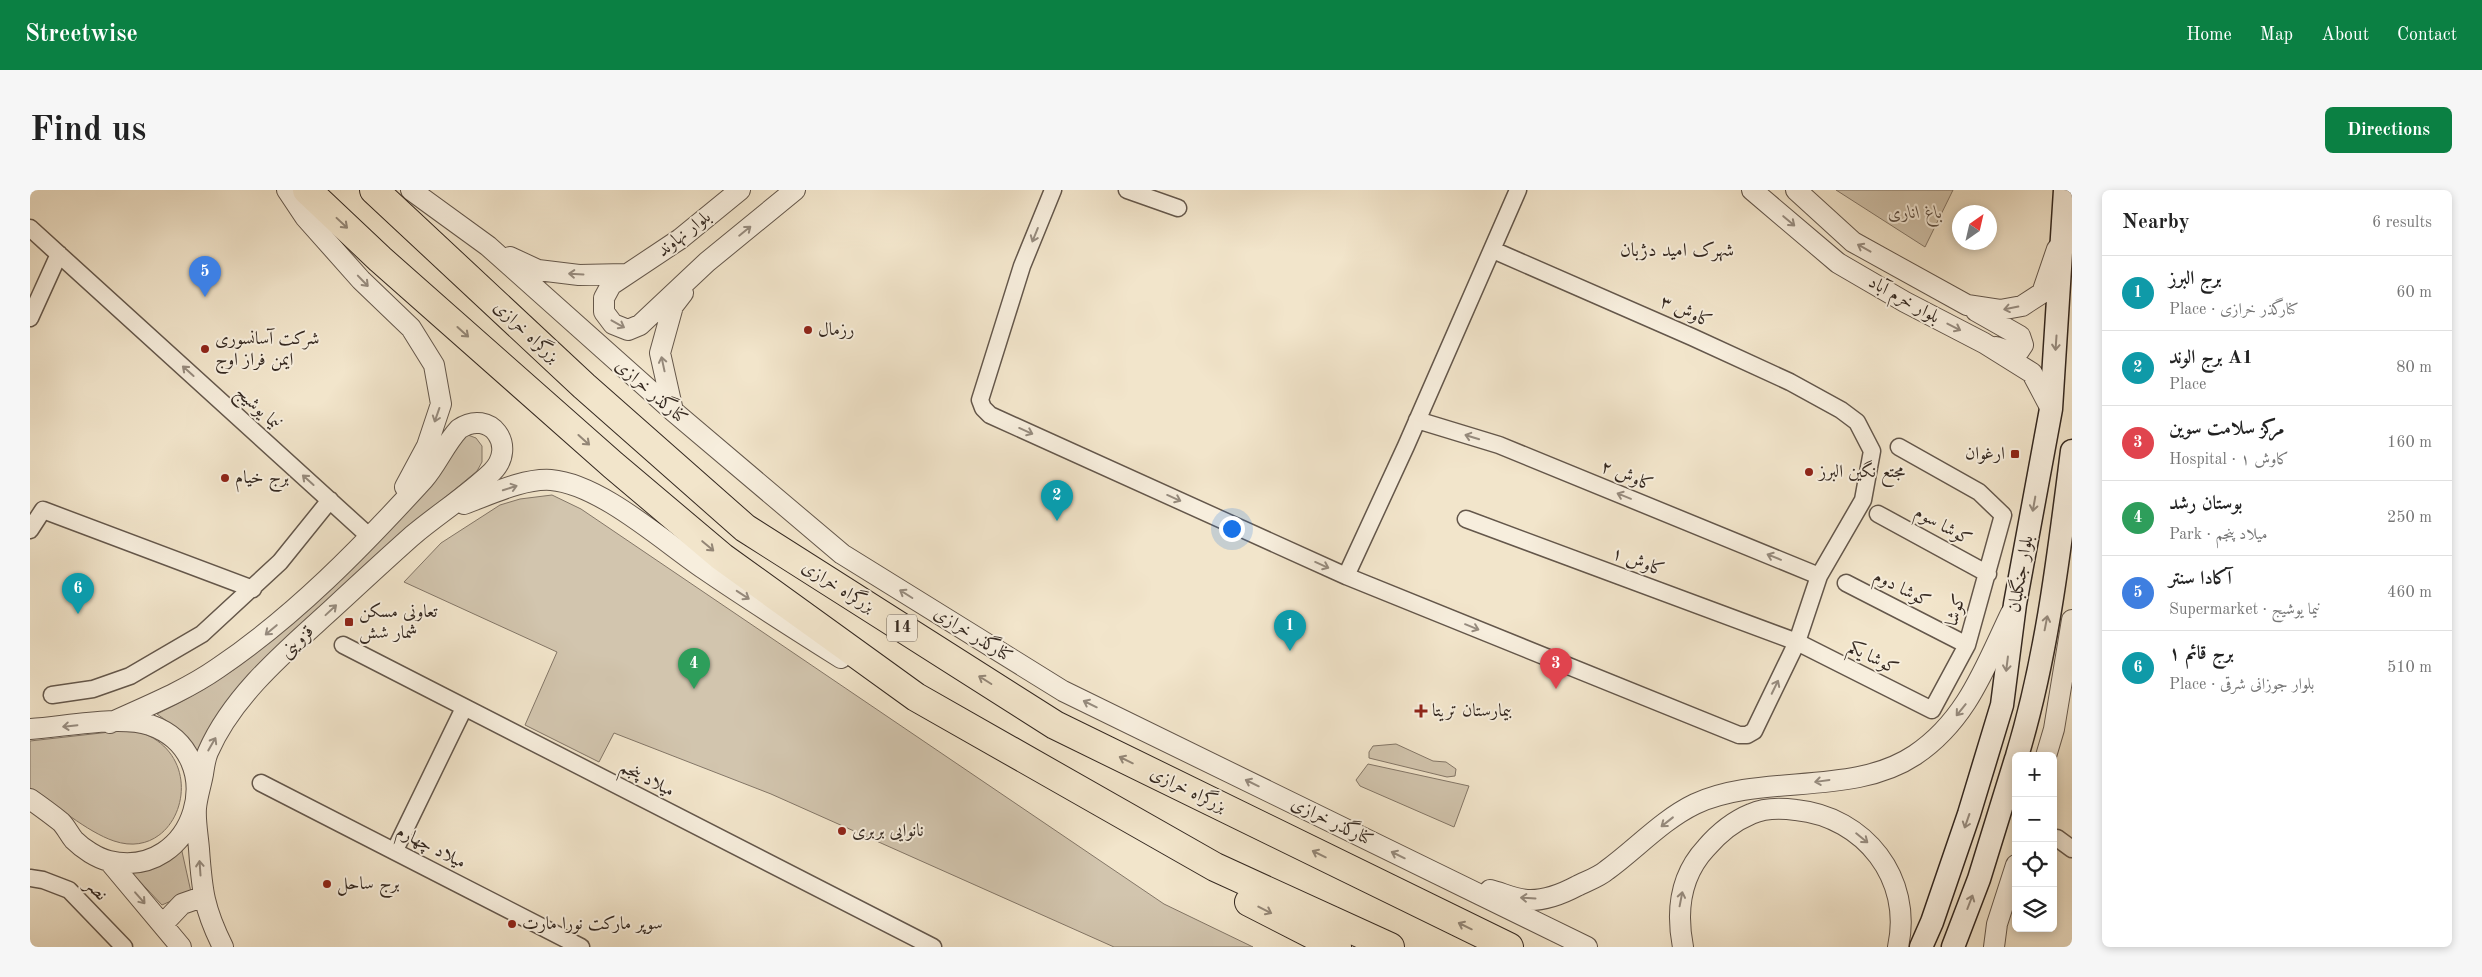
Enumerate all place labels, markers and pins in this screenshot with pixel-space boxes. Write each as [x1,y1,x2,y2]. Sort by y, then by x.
pin: 5 [189,256,221,297]
place label: رزمال [818,321,854,340]
marker: رزمال [802,324,814,336]
place label: شرکت آسانسوری ایمن فراز اوج [215,328,320,375]
marker: شرکت آسانسوری ایمن فراز اوج [199,343,211,355]
place label: ارغوان [1965,445,2005,464]
marker: ارغوان [2009,448,2021,460]
place label: مجتع نگین البرز [1817,459,1905,487]
marker: مجتع نگین البرز [1803,466,1815,478]
place label: برج خیام [235,469,289,493]
marker: برج خیام [219,472,231,484]
pin: 2 [1041,480,1073,521]
pin: 6 [62,573,94,614]
place label: تعاونی مسکن شمار شش [359,602,438,644]
pin: 1 [1274,610,1306,651]
marker: تعاونی مسکن شمار شش [343,616,355,628]
pin: 4 [678,648,710,689]
pin: 3 [1540,648,1572,689]
place label: بیمارستان تریتا [1432,702,1512,722]
marker: بیمارستان تریتا [1414,704,1428,718]
place label: نانوایی بربری [852,822,924,842]
marker: نانوایی بربری [836,825,848,837]
place label: برج ساحل [337,875,399,899]
marker: برج ساحل [321,878,333,890]
place label: سوپر مارکت نورا مارت [522,915,663,934]
marker: سوپر مارکت نورا مارت [506,918,518,930]

